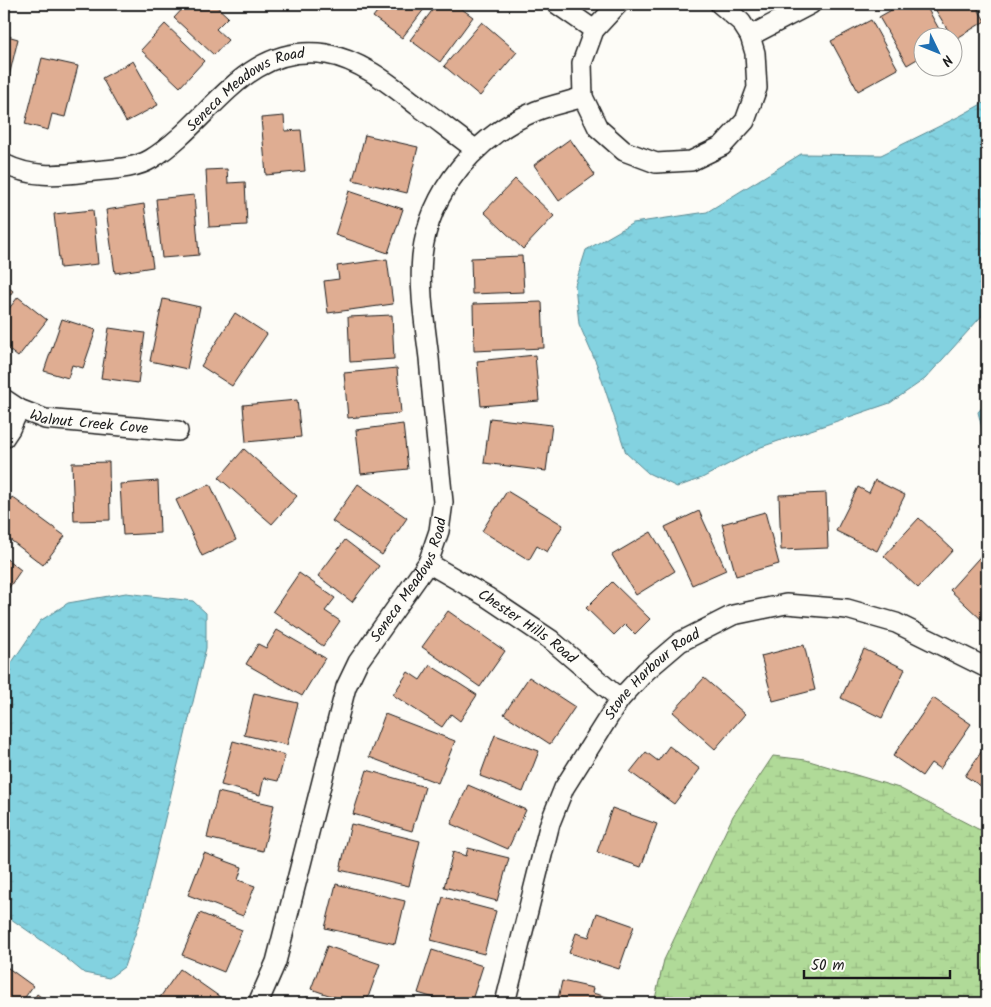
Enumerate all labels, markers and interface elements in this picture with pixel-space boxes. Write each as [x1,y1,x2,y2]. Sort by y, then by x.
north arrow [914,28,964,78]
street label: Seneca Meadows Road [181,42,306,138]
text: N [936,49,958,71]
street label: Walnut Creek Cove [26,403,149,441]
street label: Seneca Meadows Road [364,516,454,648]
street label: Chester Hills Road [473,583,582,671]
street label: Stone Harbour Road [599,622,705,725]
scale bar [804,947,950,979]
text: 50 m [811,954,845,978]

